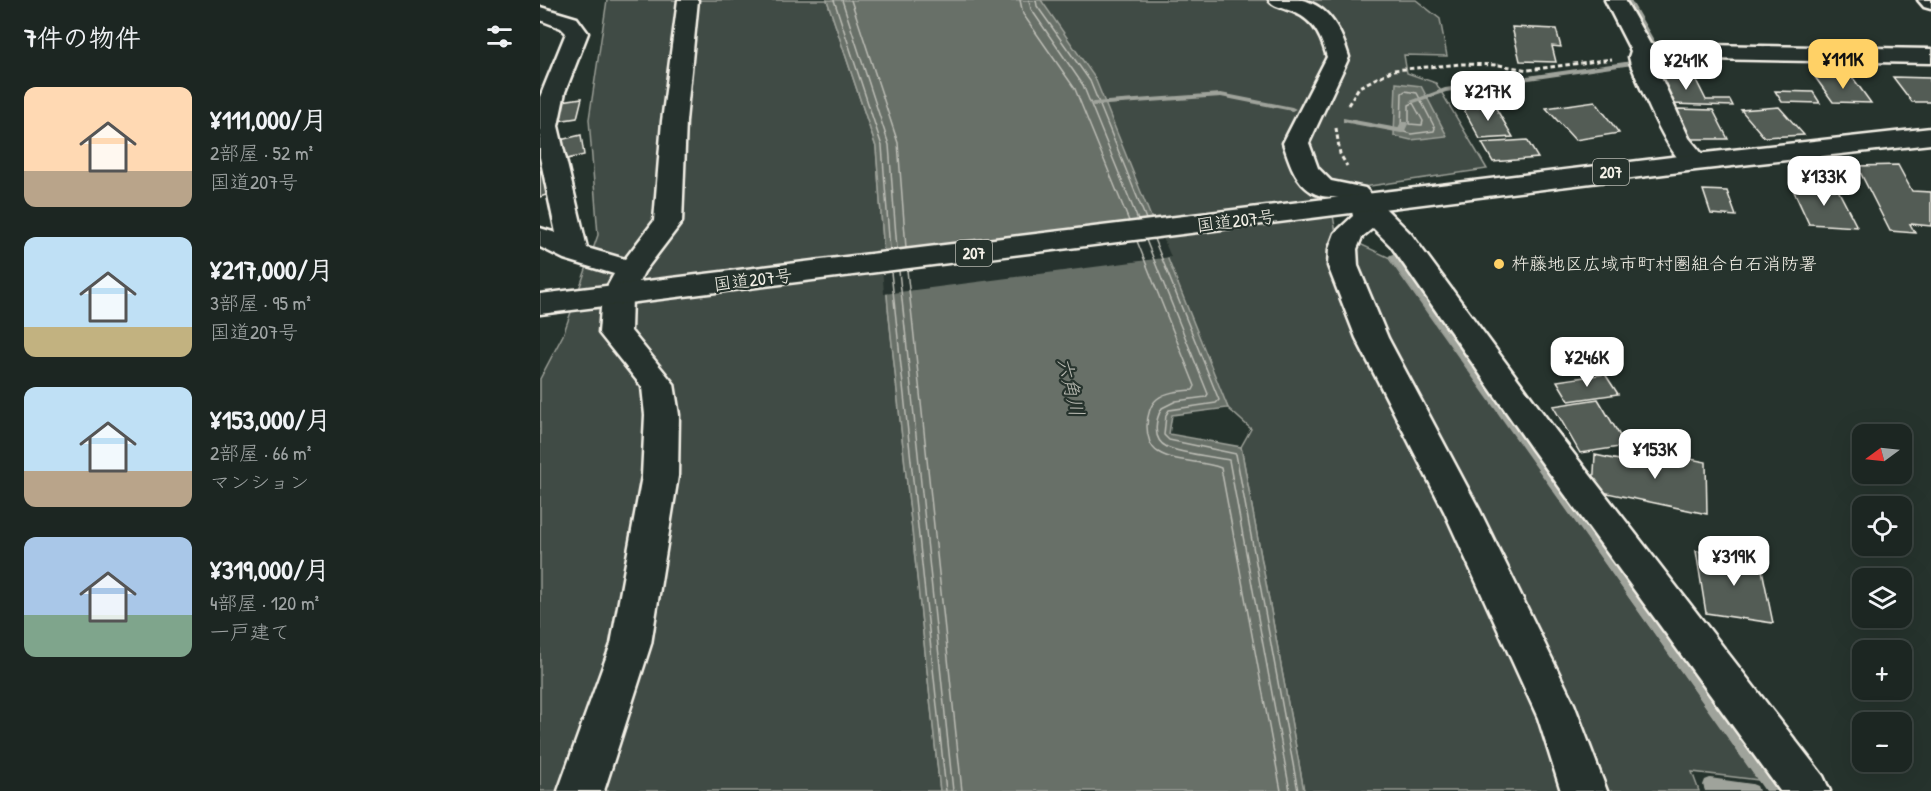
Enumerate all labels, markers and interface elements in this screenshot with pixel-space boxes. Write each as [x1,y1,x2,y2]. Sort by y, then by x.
text: 7件の物件 [24,20,141,55]
icon: filters [483,20,516,53]
pin: ¥111K [1801,39,1885,90]
pin: ¥241K [1644,40,1728,91]
text: ¥111K [1822,45,1864,72]
text: ¥241K [1664,46,1708,73]
pin: ¥217K [1446,71,1530,122]
text: ¥217K [1465,77,1511,104]
text: ¥111,000/月 [210,102,328,137]
icon: home [72,111,144,183]
text: 2部屋 · 52 m² [210,139,313,166]
pin: ¥133K [1782,156,1866,207]
road number: 207 [1593,159,1629,185]
text: ¥133K [1802,162,1846,189]
text: 国道207号 [210,168,298,195]
street label: 国道207号 [1195,203,1277,238]
road number: 207 [956,240,992,266]
place label: 杵藤地区広域市町村圏組合白石消防署 [1511,251,1817,276]
text: ¥217,000/月 [210,252,334,287]
marker: 杵藤地区広域市町村圏組合白石消防署 [1492,257,1506,271]
icon: home [72,261,144,333]
street label: 国道207号 [712,262,794,297]
text: 3部屋 · 95 m² [210,289,311,316]
text: 国道207号 [210,318,298,345]
pin: ¥246K [1545,337,1629,388]
text: ¥246K [1565,343,1609,370]
water label: 六角川 [1052,355,1091,419]
text: ¥153,000/月 [210,402,331,437]
icon: home [72,411,144,483]
north arrow [1852,424,1912,484]
map controls [1852,424,1912,772]
pin: ¥153K [1613,429,1697,480]
text: ¥153K [1633,435,1677,462]
text: 2部屋 · 66 m² [210,439,311,466]
text: マンション [210,468,309,495]
button: locate [1852,496,1912,556]
pin: ¥319K [1692,536,1776,587]
text: ¥319K [1712,542,1756,569]
text: ¥319,000/月 [210,552,330,587]
icon: home [72,561,144,633]
button: layers [1852,568,1912,628]
text: 4部屋 · 120 m² [210,589,319,616]
text: 一戸建て [210,618,290,645]
button: + [1852,640,1912,700]
button: − [1852,712,1912,772]

